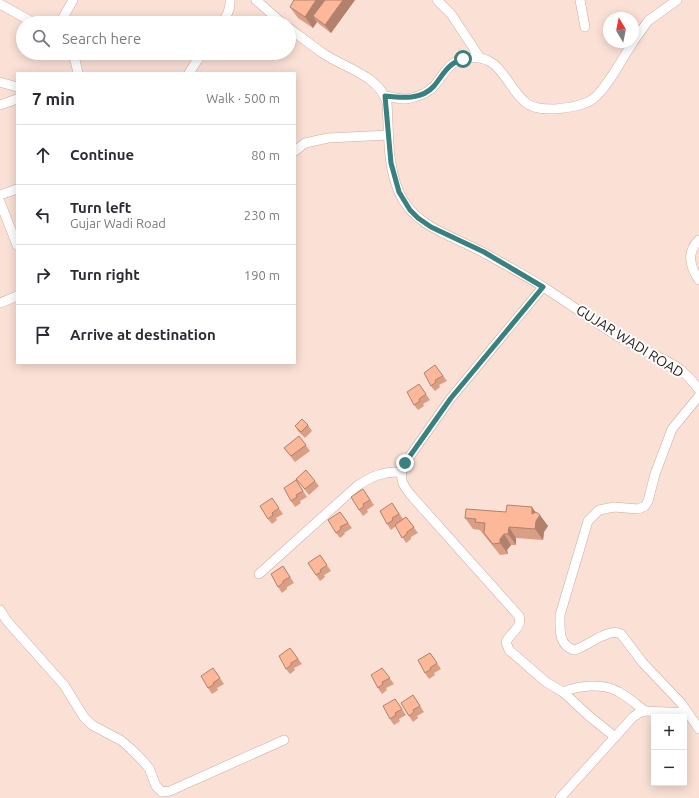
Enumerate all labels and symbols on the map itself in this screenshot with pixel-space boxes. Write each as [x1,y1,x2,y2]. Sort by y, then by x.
north arrow [603,12,639,48]
route start [454,50,472,68]
street label: GUJAR WADI ROAD [573,301,687,381]
route end [396,454,414,472]

